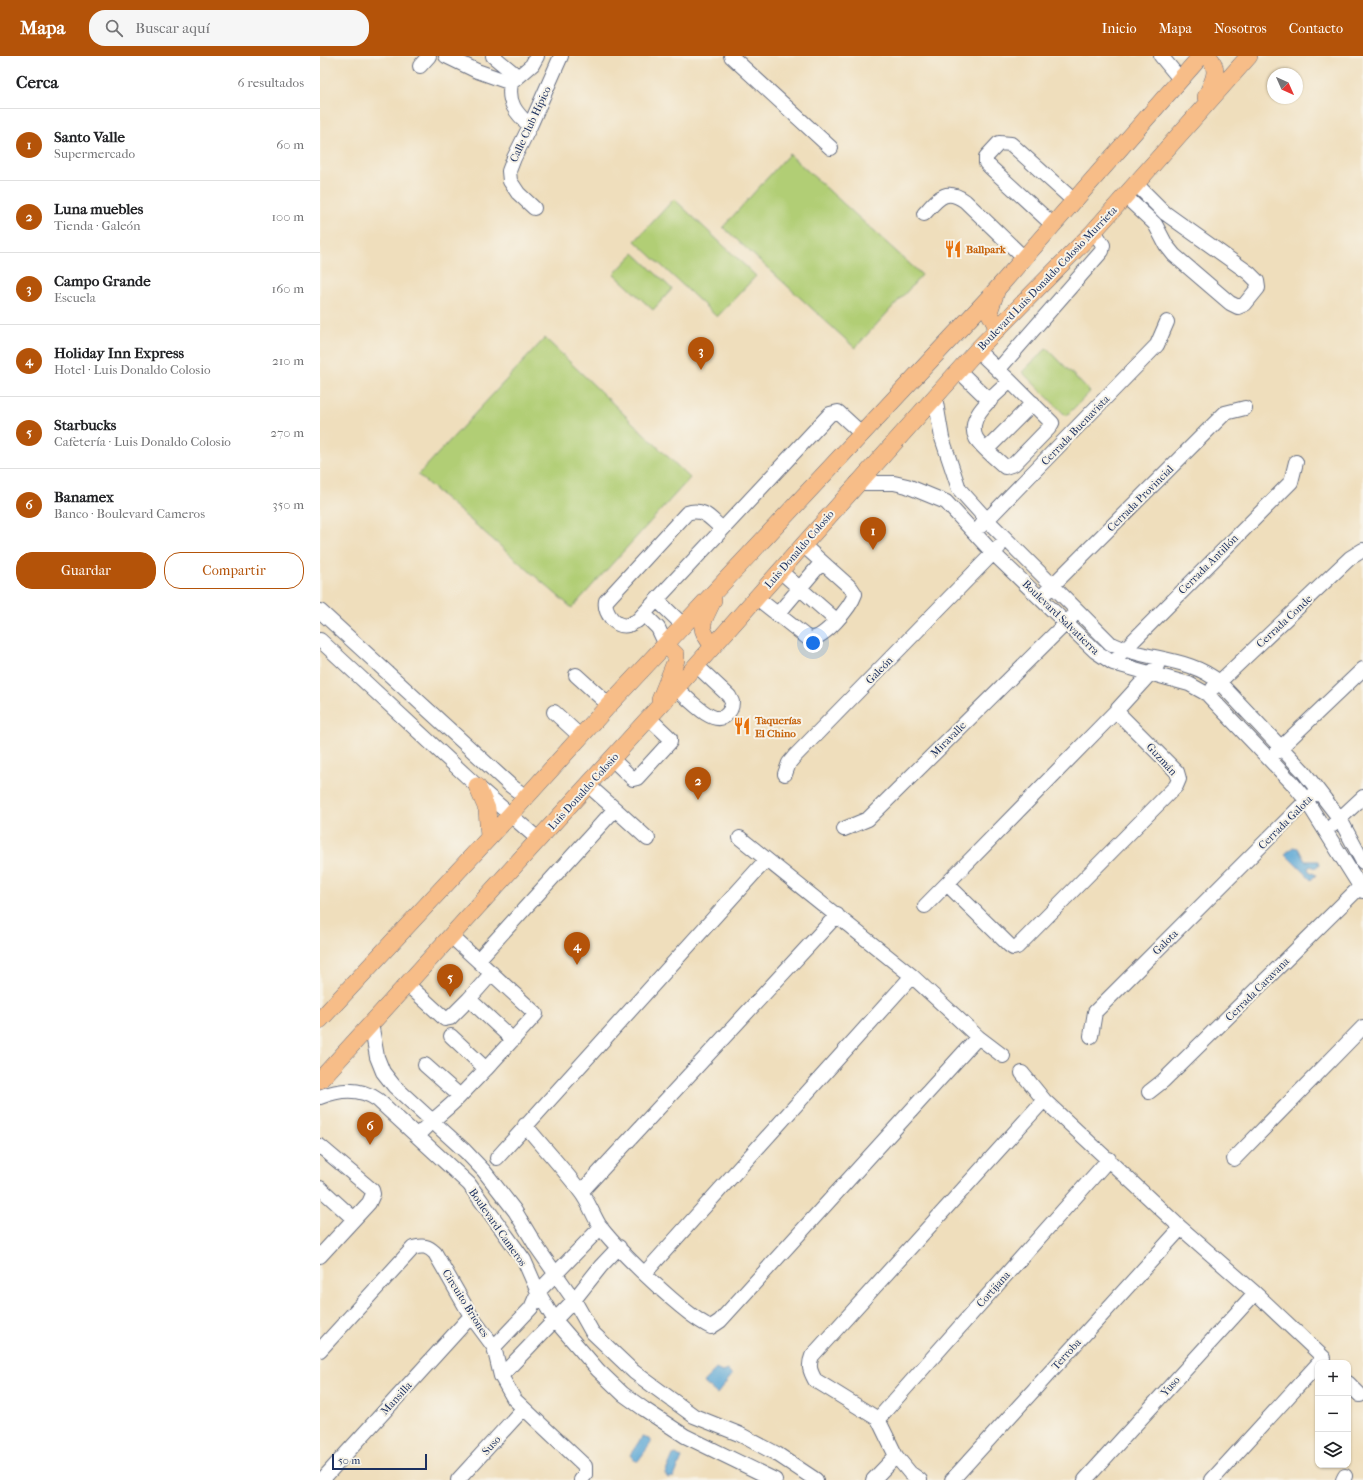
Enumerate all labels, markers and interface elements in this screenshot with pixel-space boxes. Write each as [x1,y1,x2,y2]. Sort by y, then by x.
search box [89,10,369,46]
text: Mapa [20,17,65,39]
icon: search [103,17,125,39]
text: Buscar aquí [135,19,210,37]
text: Inicio [1102,20,1137,37]
text: Mapa [1159,20,1192,37]
text: Nosotros [1214,20,1267,37]
text: Contacto [1289,20,1343,37]
north arrow [1267,68,1303,104]
text: Cerca [16,72,58,92]
text: 6 resultados [237,75,304,90]
street label: Calle Club Hípico [507,84,554,164]
text: Santo Valle [54,128,125,146]
text: 1 [27,137,31,152]
text: 60 m [276,137,304,152]
text: Supermercado [54,146,135,161]
text: Luna muebles [54,200,143,218]
street label: Boulevard Luis Donaldo Colosio Murrieta [975,203,1120,353]
text: 2 [26,209,32,224]
text: 100 m [271,209,304,224]
text: Tienda · Galeón [54,218,141,233]
restaurant icon: Ballpark [943,239,963,259]
place label: Ballpark [966,243,1006,256]
text: Campo Grande [54,272,151,290]
text: 3 [26,281,32,296]
text: 160 m [272,281,304,296]
text: Escuela [54,290,96,305]
pin: 3 [688,337,714,370]
text: Holiday Inn Express [54,344,184,362]
text: 4 [25,353,33,368]
text: 210 m [272,353,304,368]
text: Hotel · Luis Donaldo Colosio [54,362,211,377]
street label: Cerrada Buenavista [1039,392,1113,468]
text: Starbucks [54,416,116,434]
text: 5 [26,425,32,440]
text: 270 m [270,425,304,440]
text: Cafetería · Luis Donaldo Colosio [54,434,231,449]
street label: Cerrada Provincial [1104,462,1176,534]
text: Banamex [54,488,114,506]
text: 6 [25,497,33,512]
text: 350 m [272,497,304,512]
text: Banco · Boulevard Cameros [54,506,205,521]
street label: Luis Donaldo Colosio [762,507,837,591]
pin: 1 [860,517,886,550]
street label: Cerrada Antillón [1176,531,1241,597]
button: Guardar [16,552,156,589]
button: Compartir [164,552,304,589]
street label: Boulevard Salvatierra [1020,577,1102,658]
street label: Cerrada Conde [1254,592,1315,650]
your location [803,633,823,653]
street label: Galeón [863,653,896,687]
place label: Taquerías El Chino [754,714,801,740]
restaurant icon: Taquerías El Chino [732,716,752,736]
street label: Miravalle [928,719,969,760]
street label: Guzmán [1144,740,1180,779]
street label: Luis Donaldo Colosio [545,750,622,832]
pin: 2 [685,767,711,800]
street label: Cerrada Galota [1256,792,1316,852]
street label: Galota [1150,926,1181,958]
pin: 4 [564,932,590,965]
street label: Cerrada Caravana [1223,954,1293,1024]
pin: 5 [437,964,463,997]
pin: 6 [357,1112,383,1145]
street label: Boulevard Cameros [466,1186,529,1269]
street label: Circuito Briones [439,1267,492,1340]
street label: Cortijana [974,1268,1014,1310]
street label: Terroba [1049,1335,1084,1373]
map controls [1315,1360,1351,1468]
button: + [1315,1360,1351,1396]
street label: Yuso [1157,1373,1183,1400]
street label: Mansilla [378,1378,415,1418]
button: − [1315,1396,1351,1432]
button: layers [1315,1432,1351,1468]
street label: Suso [479,1433,504,1458]
scale bar [332,1452,427,1471]
text: 50 m [338,1454,360,1467]

